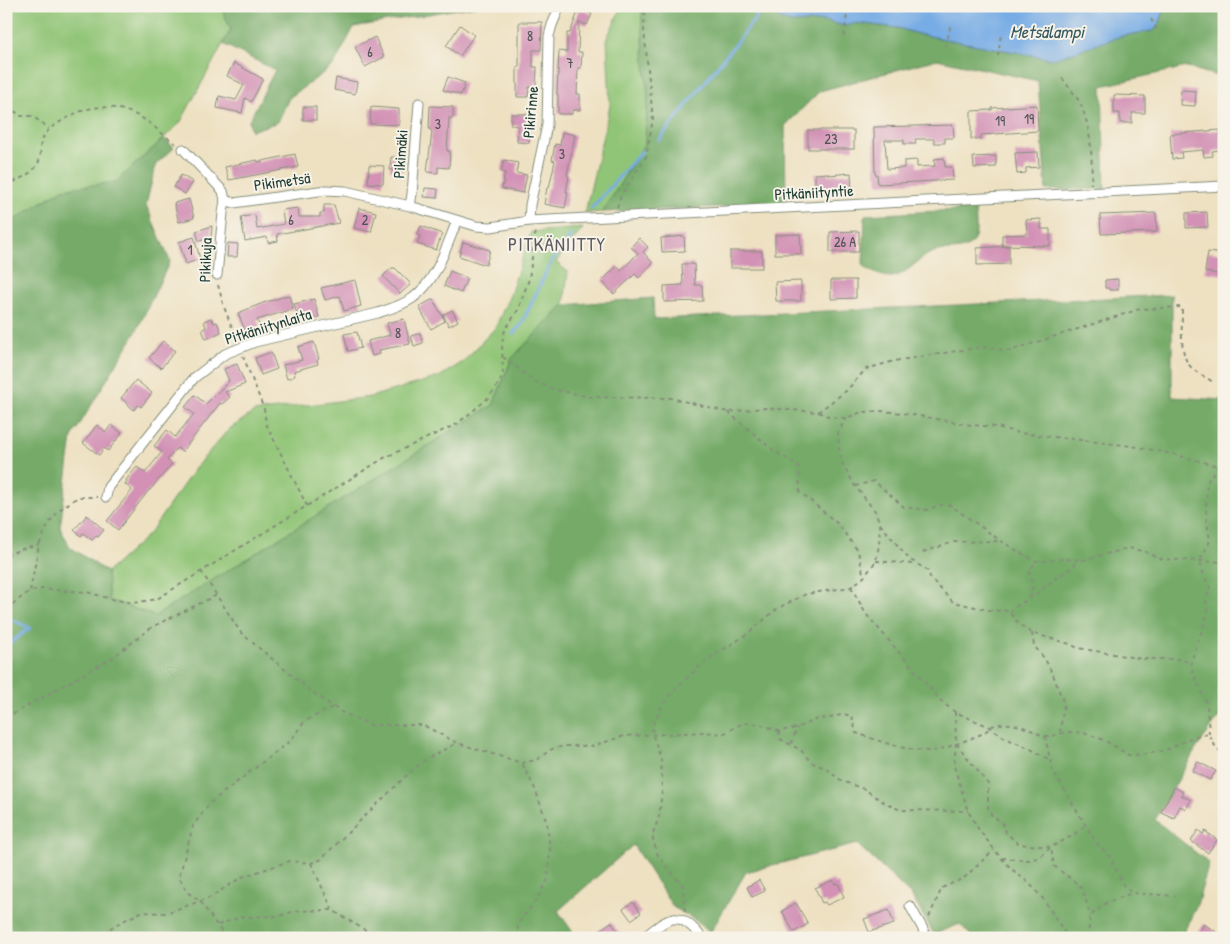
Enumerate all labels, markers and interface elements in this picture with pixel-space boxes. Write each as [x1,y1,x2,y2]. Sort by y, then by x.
water label: Metsälampi [1010,19,1086,44]
house number: 8 [527,26,533,45]
house number: 6 [367,42,373,61]
house number: 7 [567,53,574,72]
street label: Pikirinne [517,84,543,139]
house number: 19 [1024,109,1034,128]
house number: 19 [995,111,1005,130]
house number: 3 [435,114,441,133]
street label: Pikimäki [387,129,413,179]
house number: 23 [825,129,837,148]
house number: 3 [559,144,565,163]
street label: Pikimetsä [252,166,312,196]
street label: Pitkäniityntie [774,179,855,205]
house number: 6 [288,210,294,229]
house number: 2 [362,210,369,229]
district label: PITKÄNIITTY [508,231,606,257]
house number: 26 A [834,232,856,251]
street label: Pikikuja [193,237,217,283]
house number: 1 [187,240,193,259]
street label: Pitkäniitynlaita [222,302,314,350]
house number: 8 [395,323,401,342]

